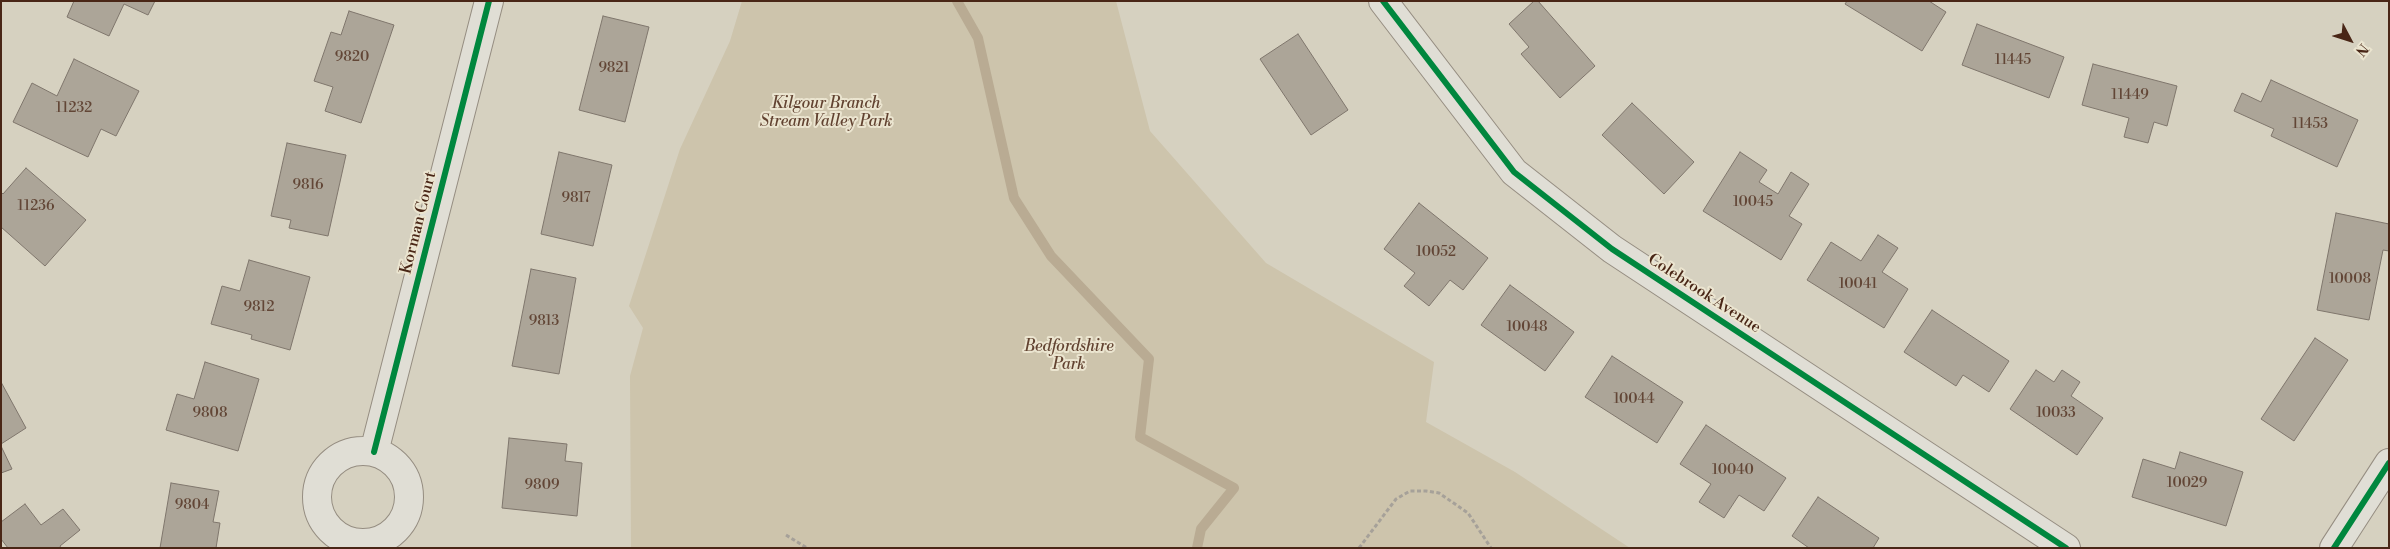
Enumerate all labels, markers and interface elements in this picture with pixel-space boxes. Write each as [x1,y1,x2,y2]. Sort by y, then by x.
north arrow [2325,15,2375,65]
text: N [2351,40,2372,60]
house number: 9820 [335,50,369,66]
house number: 11445 [1995,53,2031,69]
house number: 9821 [598,61,630,77]
house number: 11449 [2111,88,2149,104]
park label: Kilgour Branch Stream Valley Park [760,94,892,132]
house number: 11232 [56,101,92,117]
house number: 11453 [2292,117,2328,133]
street label: Korman Court [397,170,441,276]
house number: 9816 [293,178,323,194]
house number: 9817 [561,191,591,207]
house number: 10045 [1733,195,1773,211]
house number: 11236 [18,199,54,215]
house number: 10052 [1416,245,1456,261]
street label: Colebrook Avenue [1644,250,1764,338]
house number: 10008 [2329,272,2371,288]
house number: 10041 [1839,277,1877,293]
house number: 9812 [243,300,275,316]
house number: 9813 [529,314,559,330]
house number: 10048 [1506,320,1548,336]
park label: Bedfordshire Park [1024,337,1114,375]
house number: 10044 [1613,392,1655,408]
house number: 9808 [193,406,227,422]
house number: 10033 [2036,406,2076,422]
house number: 10040 [1712,463,1754,479]
house number: 10029 [2167,476,2207,492]
house number: 9809 [525,478,559,494]
house number: 9804 [175,498,209,514]

